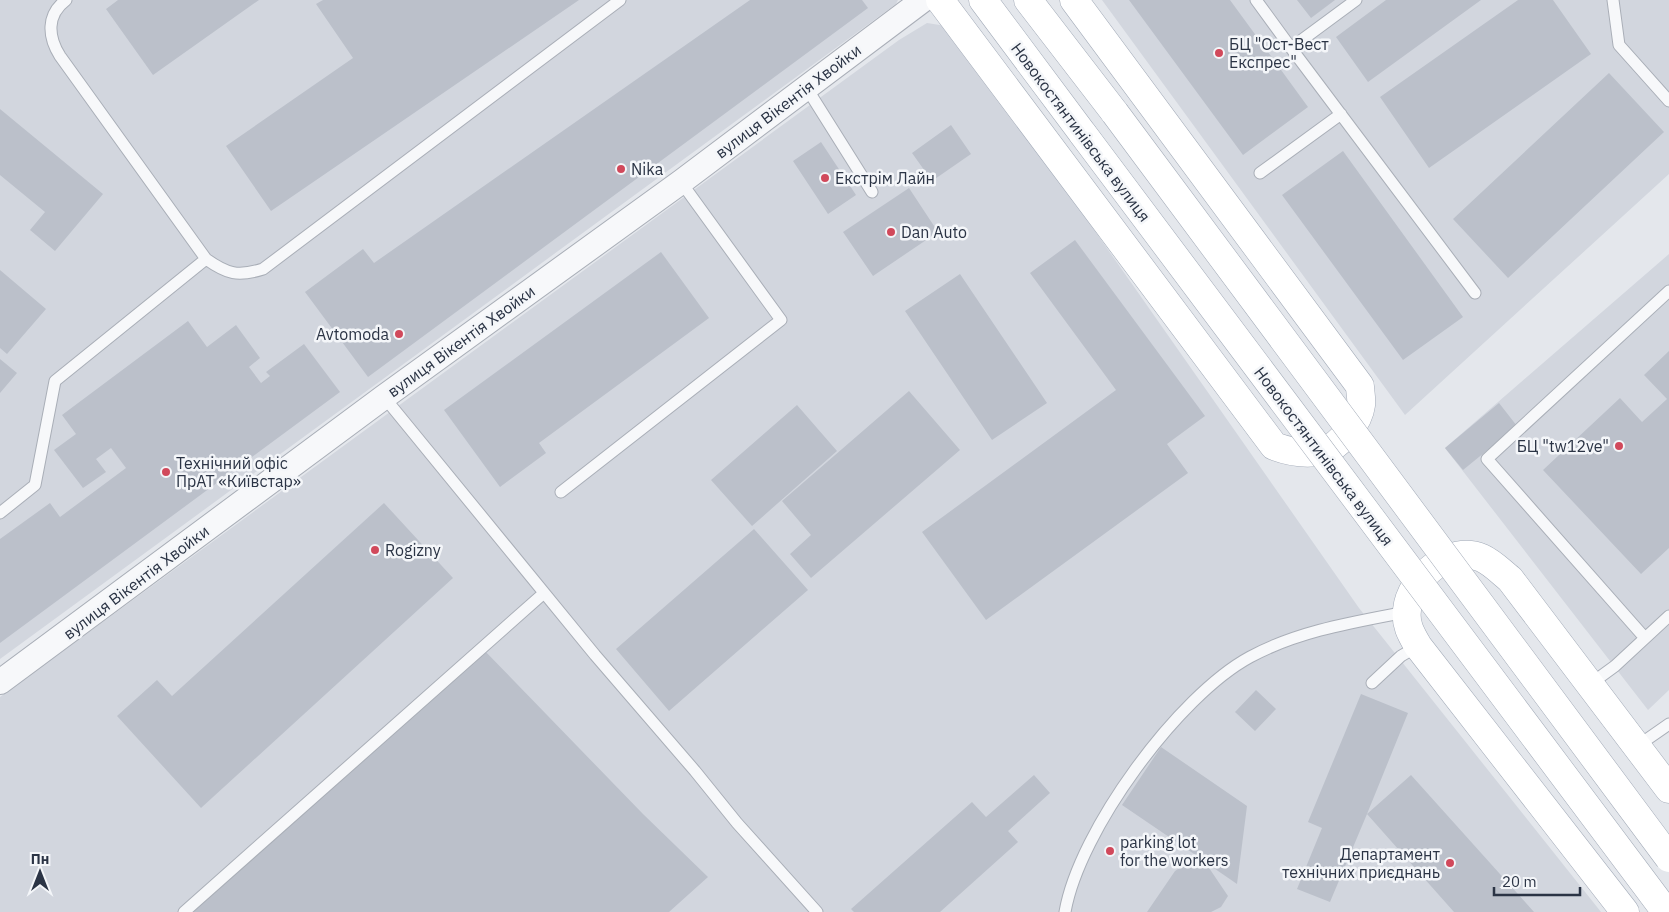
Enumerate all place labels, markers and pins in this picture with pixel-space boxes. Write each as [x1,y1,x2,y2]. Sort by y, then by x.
place label: БЦ "Ост-Вест Експрес" [1229,34,1329,72]
marker: БЦ "Ост-Вест Експрес" [1213,47,1225,59]
place label: Nika [631,159,664,179]
marker: Nika [615,163,627,175]
place label: Екстрім Лайн [835,168,935,188]
marker: Екстрім Лайн [819,172,831,184]
place label: Dan Auto [901,222,967,242]
marker: Dan Auto [885,226,897,238]
place label: Avtomoda [316,324,389,344]
marker: Avtomoda [393,328,405,340]
place label: БЦ "tw12ve" [1517,436,1609,456]
marker: БЦ "tw12ve" [1613,440,1625,452]
place label: Технічний офіс ПрАТ «Київстар» [176,453,301,491]
marker: Технічний офіс ПрАТ «Київстар» [160,466,172,478]
place label: Rogizny [385,540,441,560]
marker: Rogizny [369,544,381,556]
place label: parking lot for the workers [1120,832,1229,870]
place label: Департамент технічних приєднань [1282,844,1440,882]
marker: parking lot for the workers [1104,845,1116,857]
marker: Департамент технічних приєднань [1444,857,1456,869]

